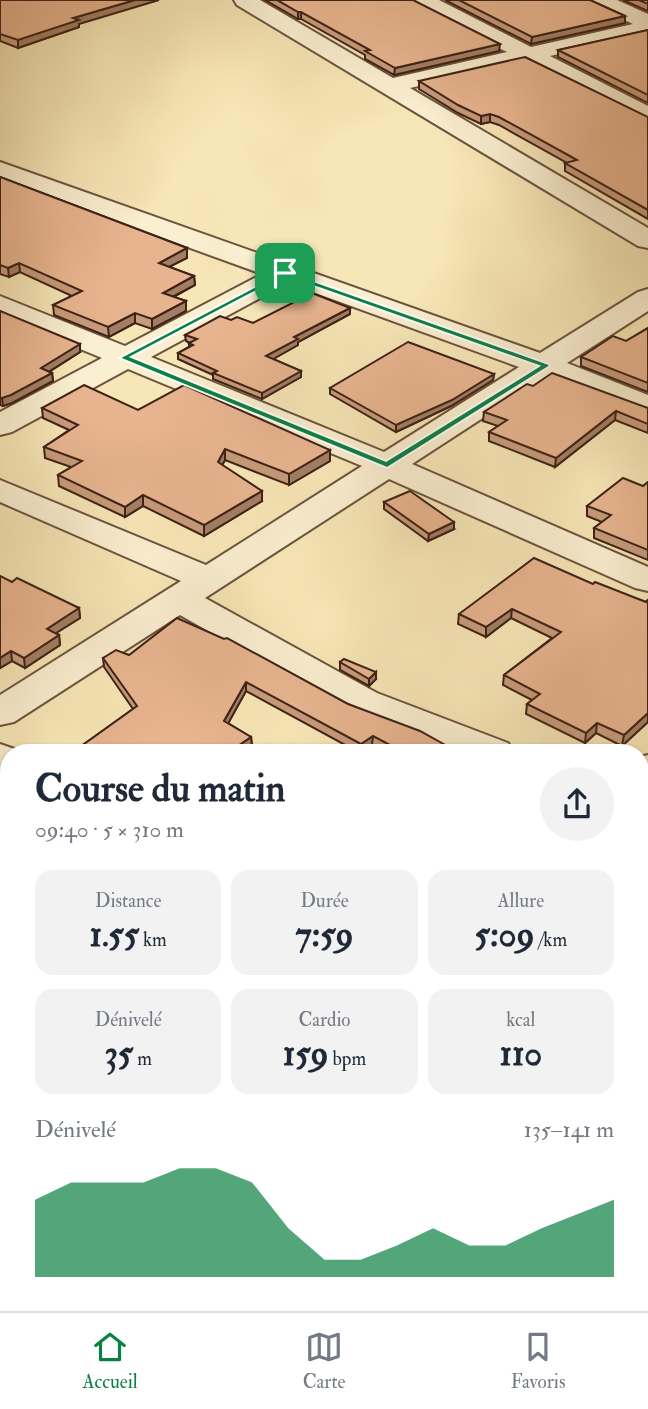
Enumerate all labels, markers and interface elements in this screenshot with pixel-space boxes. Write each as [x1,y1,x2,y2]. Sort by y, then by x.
pin [255,243,315,303]
icon: arrive [266,254,304,292]
text: Course du matin [35,765,285,813]
button: share [540,767,614,841]
text: 09:40 · 5 × 310 m [35,815,184,844]
text: Distance [95,889,161,913]
text: Durée [300,889,349,913]
text: Allure [498,889,544,913]
text: 1.55 [90,913,139,957]
text: 7:59 [295,913,354,957]
text: 5:09 [475,913,534,957]
text: km [139,928,167,952]
text: /km [534,928,567,952]
text: Dénivelé [95,1008,162,1032]
text: Cardio [298,1008,351,1032]
text: kcal [506,1008,535,1032]
text: 35 [104,1032,133,1076]
text: 159 [283,1032,329,1076]
text: 110 [499,1032,542,1076]
text: m [133,1047,152,1071]
text: bpm [329,1047,366,1071]
text: Dénivelé [35,1115,116,1144]
text: 135–141 m [524,1115,614,1144]
tab: Accueil [83,1328,138,1394]
tab: Carte [303,1328,346,1394]
tab: Favoris [511,1328,565,1394]

